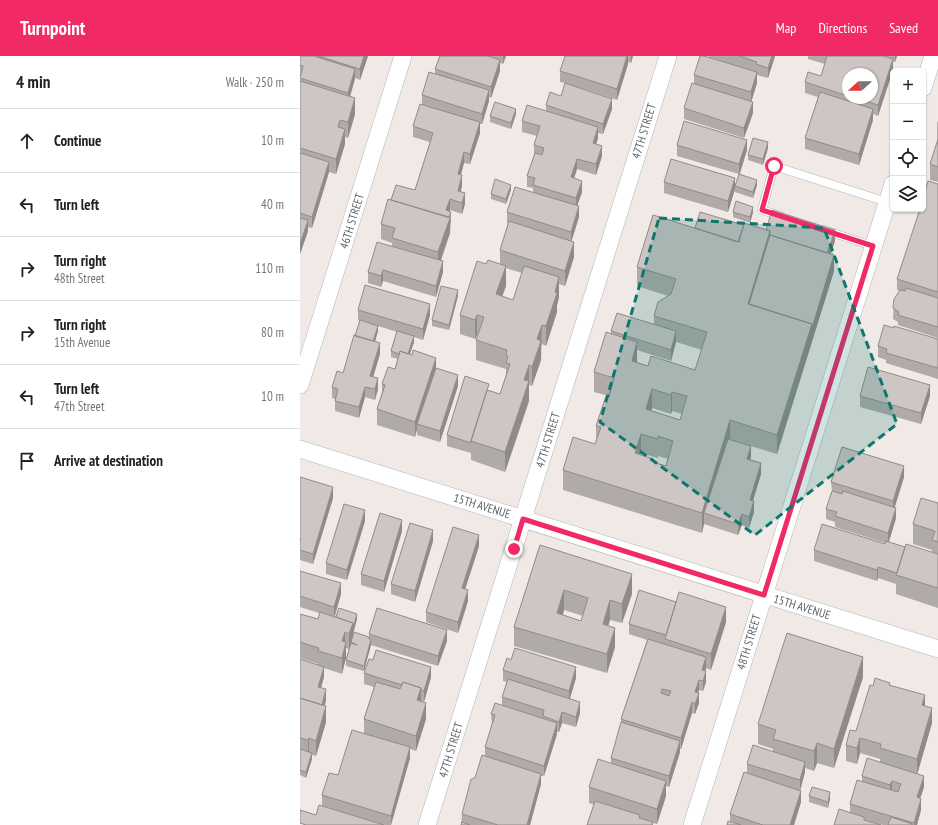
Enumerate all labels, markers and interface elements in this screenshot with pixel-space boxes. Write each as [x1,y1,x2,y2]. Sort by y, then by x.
text: Turnpoint [20,16,85,40]
text: Map [776,19,796,37]
text: Directions [818,19,867,37]
text: Saved [889,19,918,37]
north arrow [842,68,878,104]
map controls [890,68,926,212]
button: + [890,68,926,104]
text: 4 min [16,71,50,93]
text: Walk · 250 m [226,74,284,91]
street label: 47TH STREET [628,101,659,160]
button: − [890,104,926,140]
icon: ahead [16,130,38,152]
text: Continue [54,131,101,150]
text: 10 m [261,132,284,149]
button: locate [890,140,926,176]
route start [765,157,783,175]
button: layers [890,176,926,212]
street label: 46TH STREET [336,191,367,250]
icon: left [16,194,38,216]
text: Turn left [54,195,99,214]
text: 40 m [261,196,284,213]
text: Turn right [54,251,106,270]
icon: right [16,258,38,280]
text: 110 m [255,260,284,277]
text: 48th Street [54,270,105,287]
text: Turn right [54,315,106,334]
icon: right [16,322,38,344]
text: 80 m [261,324,284,341]
text: 15th Avenue [54,334,110,351]
text: Turn left [54,379,99,398]
icon: left [16,386,38,408]
text: 10 m [261,388,284,405]
text: 47th Street [54,398,105,415]
street label: 47TH STREET [532,410,563,469]
icon: arrive [16,450,38,472]
text: Arrive at destination [54,451,163,470]
street label: 15TH AVENUE [452,490,512,521]
route end [505,540,523,558]
street label: 15TH AVENUE [772,591,832,622]
street label: 48TH STREET [733,612,764,671]
street label: 47TH STREET [435,720,466,779]

